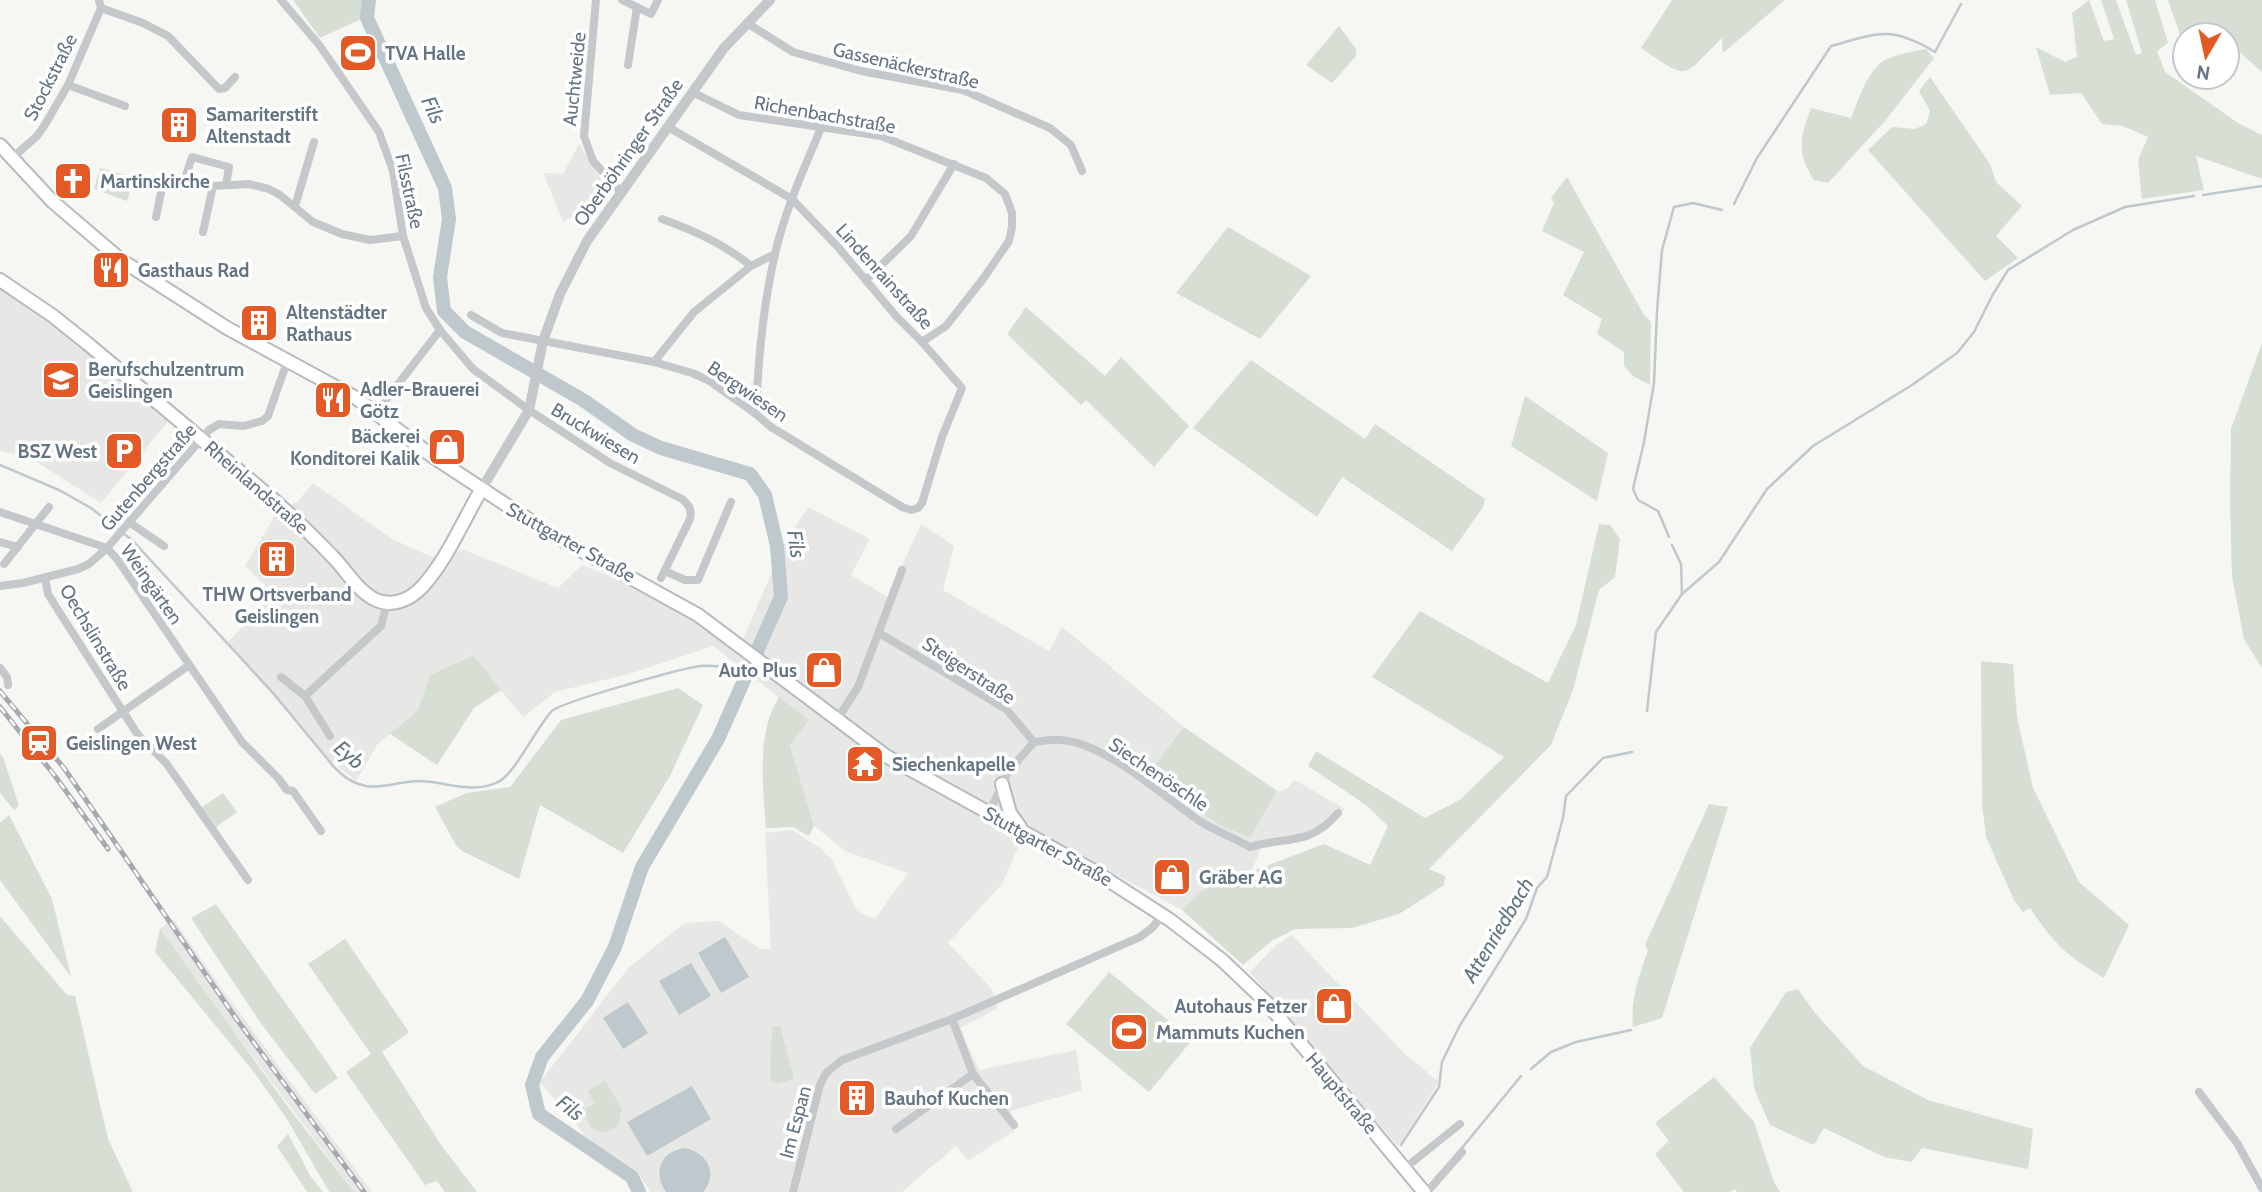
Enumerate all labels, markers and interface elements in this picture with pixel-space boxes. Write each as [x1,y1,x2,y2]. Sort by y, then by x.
north arrow [2171,21,2241,91]
street label: Stockstraße [19,30,82,125]
street label: Auchtweide [558,31,591,127]
sports icon: TVA Halle [337,32,379,74]
street label: Gassenäckerstraße [831,37,982,94]
place label: TVA Halle [385,42,466,65]
text: N [2195,60,2212,85]
street label: Oberböhringer Straße [569,74,688,231]
street label: Richenbachstraße [752,91,898,138]
water label: Fils [416,92,451,128]
place label: Samariterstift Altenstadt [206,103,318,148]
building icon: Samariterstift Altenstadt [158,104,200,146]
street label: Filsstraße [390,152,429,231]
church icon: Martinskirche [52,160,94,202]
place label: Martinskirche [100,170,210,193]
street label: Lindenrainstraße [831,219,938,334]
restaurant icon: Gasthaus Rad [90,249,132,291]
place label: Gasthaus Rad [138,259,249,282]
place label: Altenstädter Rathaus [286,301,388,346]
building icon: Altenstädter Rathaus [238,302,280,344]
street label: Bergwiesen [703,356,792,427]
place label: Berufschulzentrum Geislingen [88,358,244,403]
school or university icon: Berufschulzentrum Geislingen [40,359,82,401]
place label: Adler-Brauerei Götz [360,378,479,423]
restaurant icon: Adler-Brauerei Götz [312,379,354,421]
street label: Bruckwiesen [547,398,645,469]
street label: Gutenbergstraße [95,419,201,536]
place label: Bäckerei Konditorei Kalik [290,425,421,470]
shop icon: Bäckerei Konditorei Kalik [426,426,468,468]
parking icon: BSZ West [103,430,145,472]
street label: Rheinlandstraße [200,436,314,539]
place label: BSZ West [17,440,97,463]
street label: Stuttgarter Straße [502,498,639,587]
water label: Fils [782,528,811,560]
building icon: THW Ortsverband Geislingen [256,538,298,580]
street label: Weingärten [116,540,188,629]
street label: Oechslinstraße [55,580,136,695]
place label: THW Ortsverband Geislingen [202,583,352,628]
street label: Steigerstraße [918,632,1020,709]
shop icon: Auto Plus [803,649,845,691]
place label: Auto Plus [719,659,797,682]
station icon: Geislingen West [18,722,60,764]
place label: Geislingen West [66,732,197,755]
street label: Siechenöschle [1104,733,1213,816]
water label: Eyb [329,735,369,774]
temple icon: Siechenkapelle [844,743,886,785]
place label: Siechenkapelle [892,753,1016,776]
street label: Stuttgarter Straße [979,802,1116,891]
shop icon: Gräber AG [1151,856,1193,898]
place label: Gräber AG [1199,866,1283,889]
water label: Attenriedbach [1456,873,1539,988]
shop icon: Autohaus Fetzer [1313,985,1355,1027]
place label: Autohaus Fetzer [1174,995,1308,1018]
sports icon: Mammuts Kuchen [1108,1011,1150,1053]
place label: Mammuts Kuchen [1156,1021,1305,1044]
street label: Hauptstraße [1301,1048,1382,1139]
building icon: Bauhof Kuchen [836,1077,878,1119]
street label: Im Espan [775,1083,816,1161]
place label: Bauhof Kuchen [884,1087,1009,1110]
water label: Fils [552,1089,589,1126]

